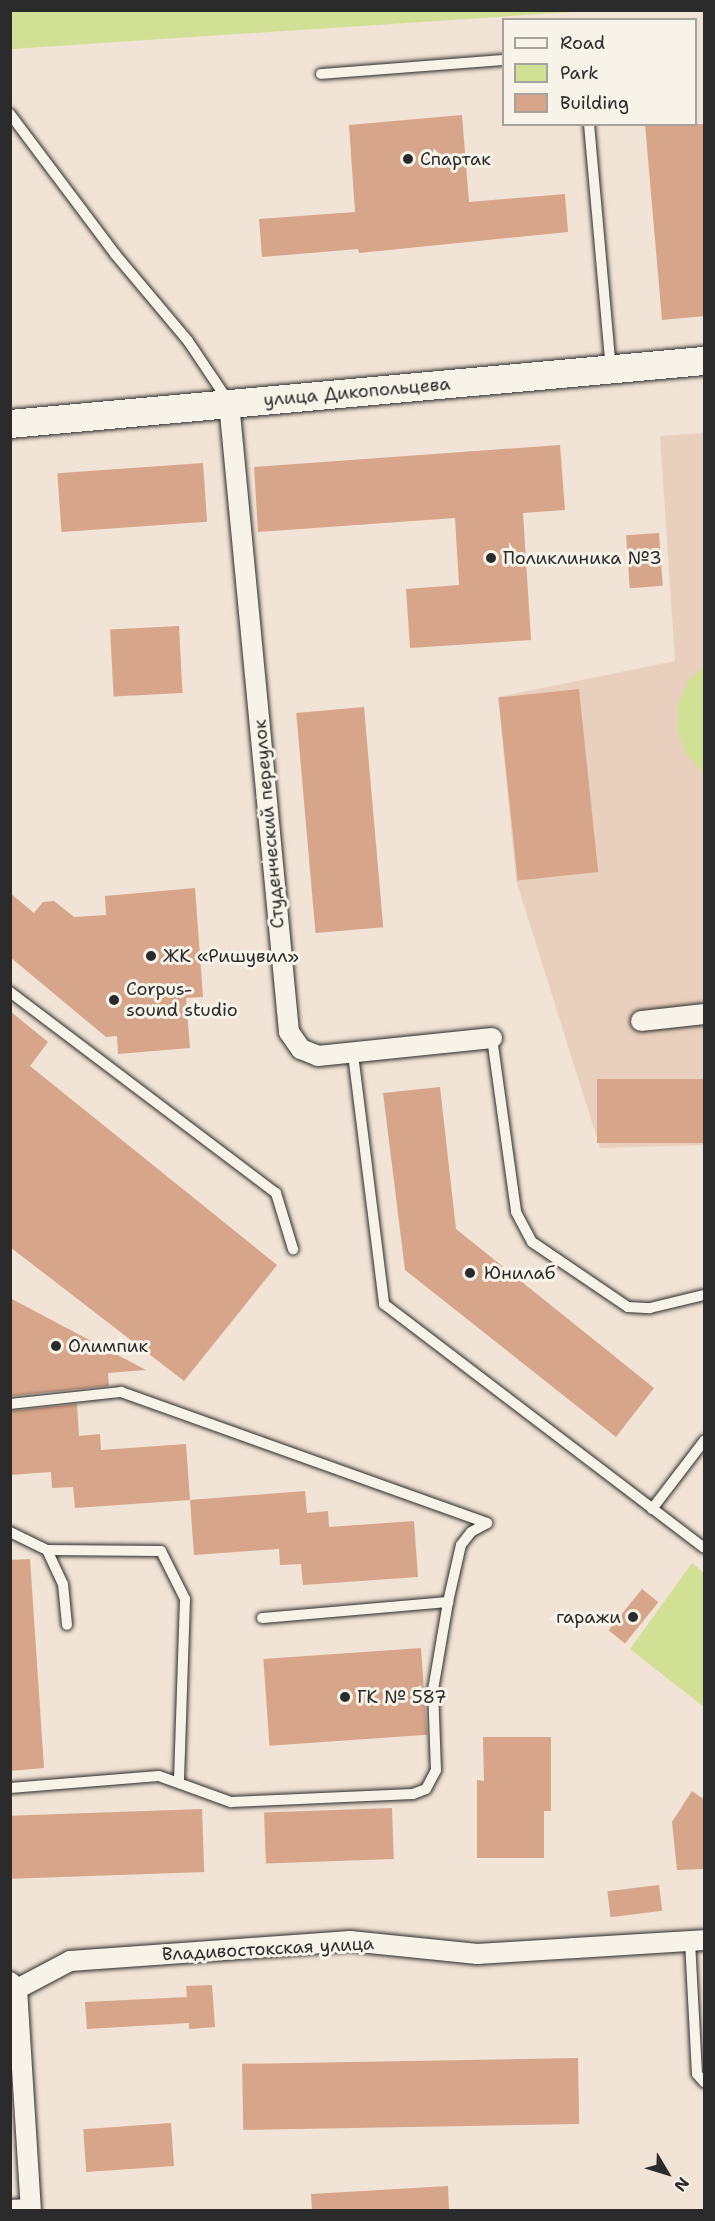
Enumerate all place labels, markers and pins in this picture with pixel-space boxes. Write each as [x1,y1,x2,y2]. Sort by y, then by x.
place label: Спартак [420,148,491,170]
marker: Спартак [401,152,415,166]
place label: Поликлиника №3 [503,547,662,569]
marker: Поликлиника №3 [484,551,498,565]
place label: ЖК «Ришувил» [163,945,299,967]
marker: ЖК «Ришувил» [144,949,158,963]
place label: Corpus- sound studio [126,979,238,1022]
marker: Corpus- sound studio [107,993,121,1007]
place label: Юнилаб [484,1262,555,1284]
marker: Юнилаб [461,1264,479,1282]
place label: Олимпик [68,1335,148,1357]
marker: Олимпик [49,1339,63,1353]
place label: гаражи [556,1606,621,1628]
marker: гаражи [626,1610,640,1624]
place label: ГК № 587 [357,1686,447,1708]
marker: ГК № 587 [338,1690,352,1704]

